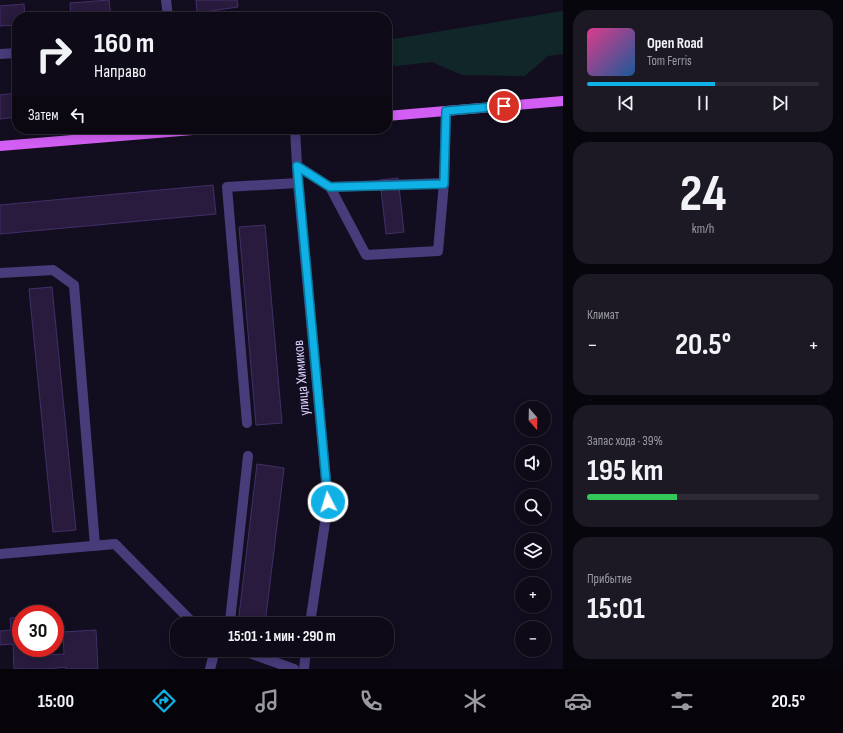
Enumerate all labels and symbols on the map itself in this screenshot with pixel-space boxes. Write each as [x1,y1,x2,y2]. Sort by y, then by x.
pin [487,89,521,123]
street label: улица Химиков [289,339,314,417]
north arrow [515,401,551,437]
position arrow [307,481,349,523]
speed limit sign: 30 [12,605,64,657]

